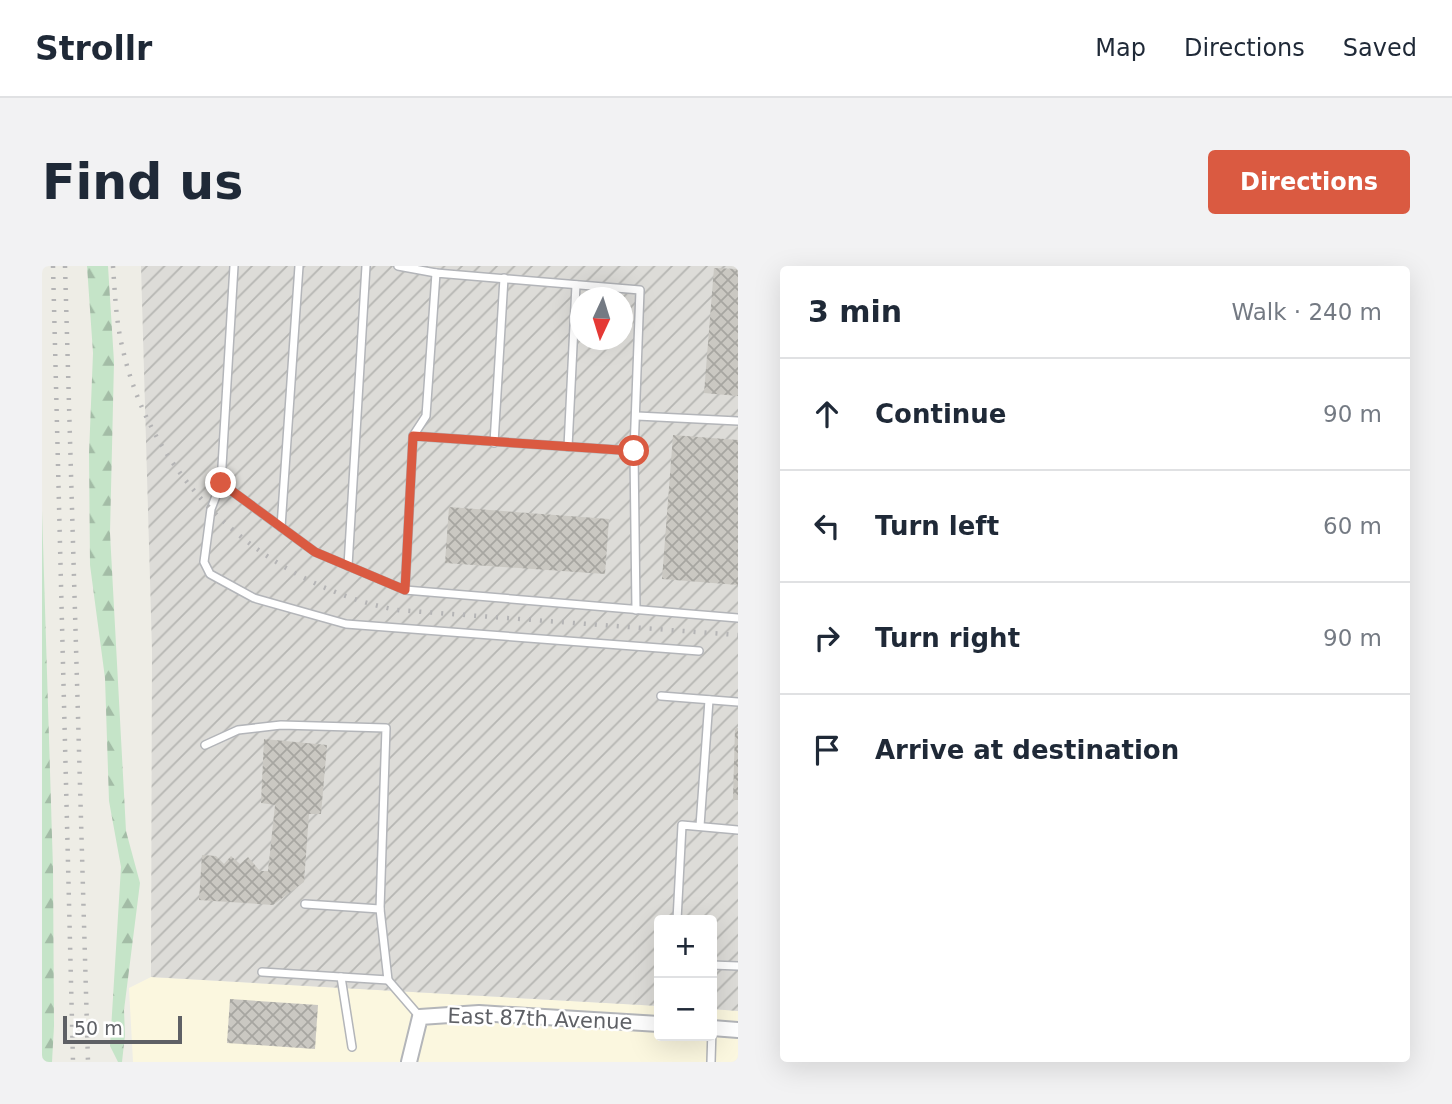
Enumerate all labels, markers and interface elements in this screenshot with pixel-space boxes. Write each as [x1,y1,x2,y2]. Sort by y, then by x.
text: Strollr [35,29,152,68]
text: Map [1095,34,1146,62]
text: Directions [1184,34,1305,62]
text: Saved [1343,34,1417,62]
button: Directions [1208,150,1410,214]
text: Find us [42,154,243,211]
north arrow [570,287,633,350]
text: 3 min [808,294,902,329]
text: Walk · 240 m [1231,299,1382,325]
icon: ahead [808,395,846,433]
text: Continue [875,399,1006,429]
text: 90 m [1323,401,1382,427]
route start [618,435,649,466]
route end [205,467,236,498]
icon: left [808,507,846,545]
text: Turn left [875,511,999,541]
text: 60 m [1323,513,1382,539]
icon: right [808,619,846,657]
text: Turn right [875,623,1020,653]
text: 90 m [1323,625,1382,651]
icon: arrive [808,731,846,769]
text: Arrive at destination [875,735,1179,765]
map controls [654,915,717,1041]
button: + [654,915,717,978]
button: − [654,978,717,1041]
street label: East 87th Avenue [447,1004,633,1034]
scale bar [63,1013,182,1045]
text: 50 m [74,1017,123,1039]

